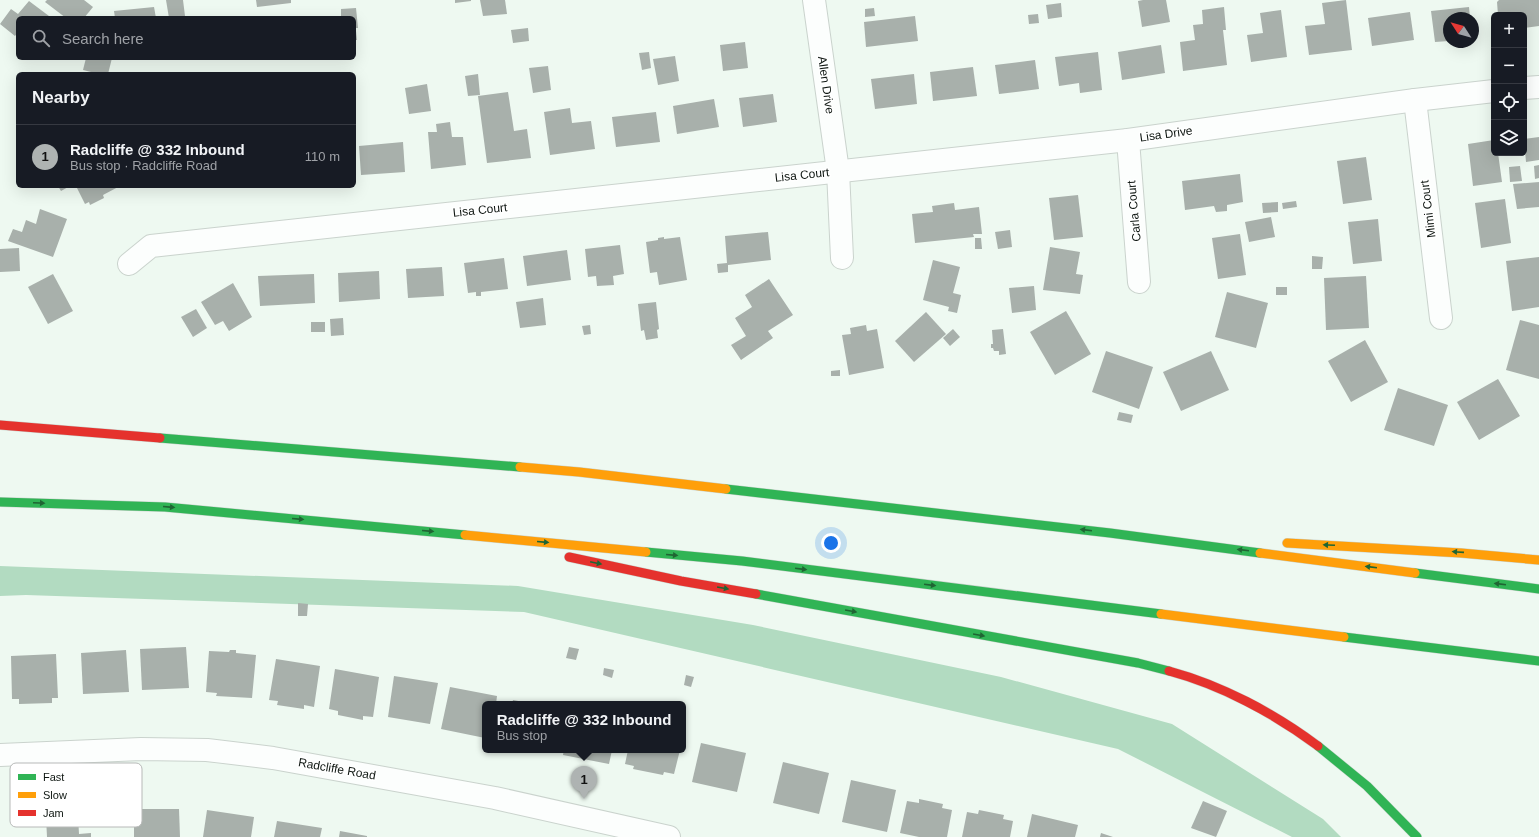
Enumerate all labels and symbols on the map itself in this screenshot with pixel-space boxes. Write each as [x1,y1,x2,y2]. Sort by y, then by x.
north arrow [1443,12,1479,48]
street label: Allen Drive [815,55,837,115]
street label: Lisa Drive [1139,123,1194,145]
street label: Lisa Court [774,165,831,185]
street label: Carla Court [1124,179,1144,242]
street label: Mimi Court [1417,179,1438,239]
street label: Lisa Court [452,200,509,220]
one-way arrow [33,500,46,506]
one-way arrow [163,504,175,511]
one-way arrow [292,516,304,523]
one-way arrow [1080,527,1092,533]
one-way arrow [422,528,434,535]
your location [821,533,841,553]
one-way arrow [537,539,549,546]
one-way arrow [1323,542,1335,549]
one-way arrow [1236,547,1249,553]
one-way arrow [1452,549,1464,556]
one-way arrow [666,551,678,558]
one-way arrow [590,560,602,566]
one-way arrow [1365,564,1377,570]
one-way arrow [795,565,807,572]
one-way arrow [924,581,936,588]
one-way arrow [1494,581,1506,587]
one-way arrow [717,585,730,591]
one-way arrow [845,609,857,615]
one-way arrow [973,632,985,638]
street label: Radcliffe Road [297,755,377,783]
legend [10,763,142,827]
pin: 1 [571,766,597,799]
text: Fast [43,771,64,783]
text: Slow [43,789,67,801]
text: Jam [43,807,64,819]

